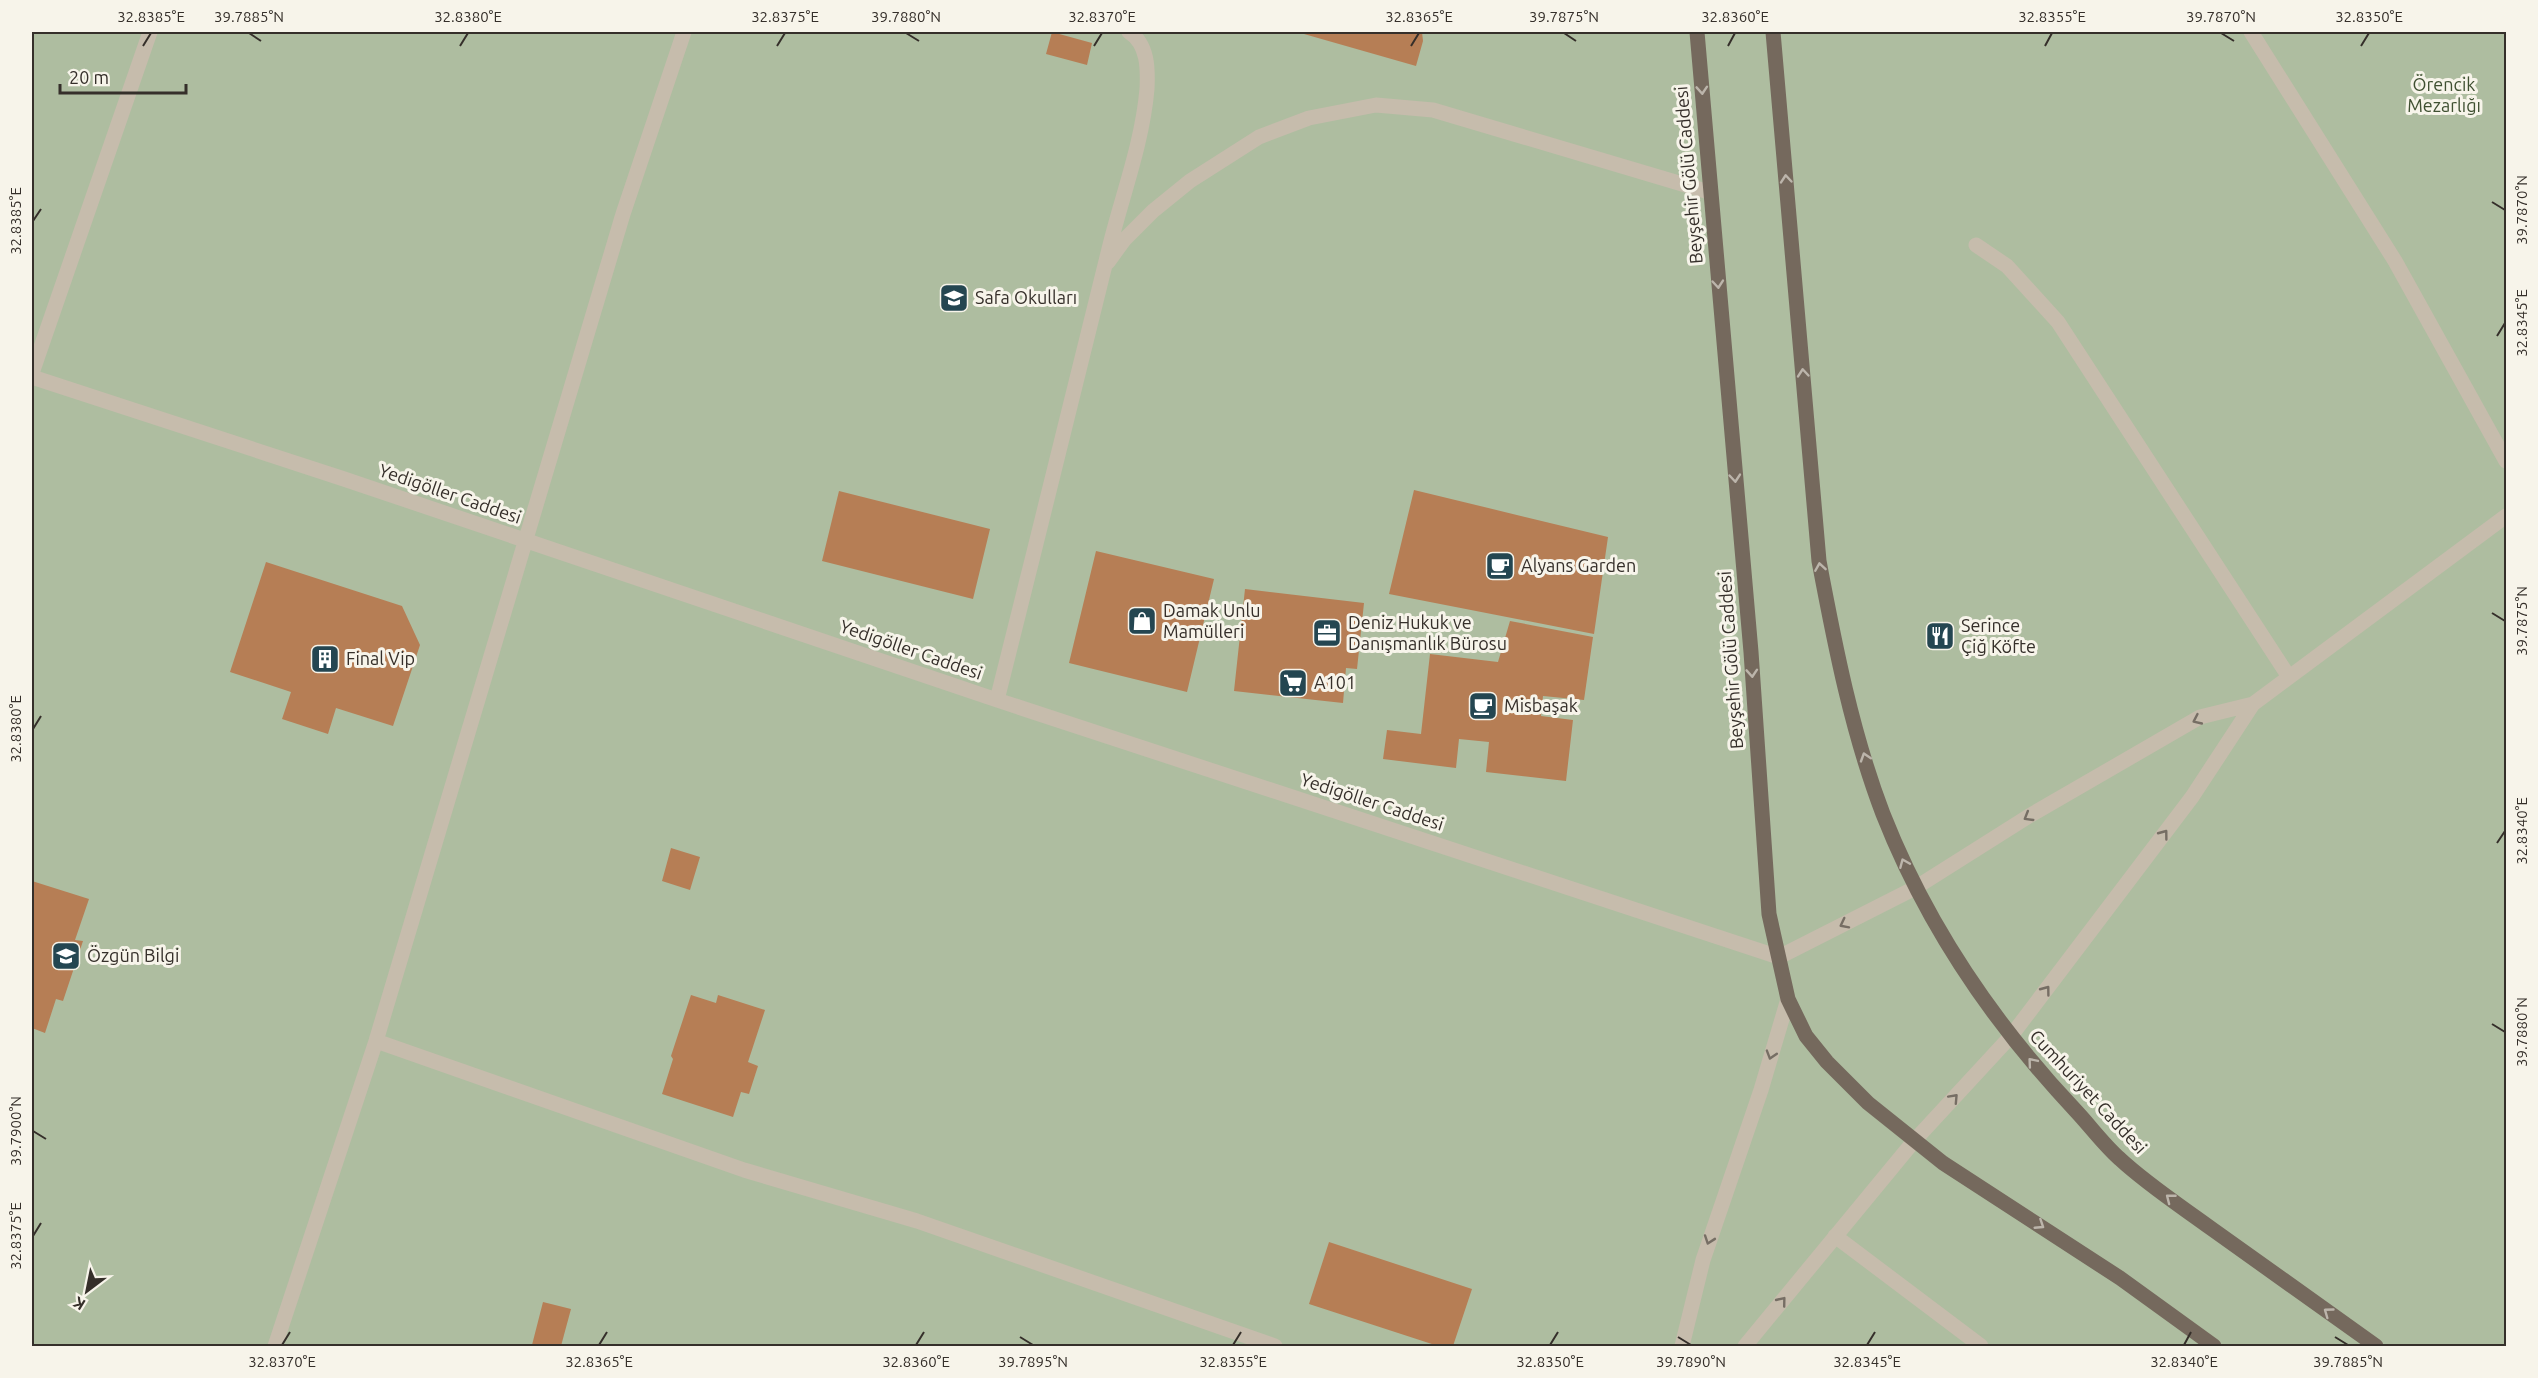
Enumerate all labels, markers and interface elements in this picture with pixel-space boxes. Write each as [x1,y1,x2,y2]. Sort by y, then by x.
text: 32.8385°E [117,8,185,25]
text: 39.7885°N [214,8,284,25]
text: 32.8380°E [434,8,502,25]
text: 32.8375°E [751,8,819,25]
text: 39.7880°N [871,8,941,25]
text: 32.8370°E [1068,8,1136,25]
text: 32.8365°E [1385,8,1453,25]
text: 39.7875°N [1529,8,1599,25]
text: 32.8360°E [1701,8,1769,25]
text: 32.8355°E [2018,8,2086,25]
text: 39.7870°N [2186,8,2256,25]
text: 32.8350°E [2335,8,2403,25]
scale bar [60,57,186,95]
text: 20 m [69,67,109,87]
park label: Örencik Mezarlığı [2407,74,2481,115]
street label: Beyşehir Gölü Caddesi [1670,85,1706,265]
one-way arrow [1695,85,1708,94]
one-way arrow [1780,174,1793,183]
text: 39.7870°N [2513,175,2530,245]
text: 32.8385°E [7,187,24,255]
one-way arrow [1711,280,1724,289]
school or university icon: Safa Okulları [938,282,970,314]
place label: Safa Okulları [975,287,1077,307]
text: 32.8345°E [2513,289,2530,357]
one-way arrow [1797,369,1810,378]
street label: Yedigöller Caddesi [377,459,524,527]
one-way arrow [1728,474,1741,483]
cafe icon: Alyans Garden [1484,550,1516,582]
place label: Alyans Garden [1521,555,1636,575]
one-way arrow [1815,563,1827,572]
street label: Beyşehir Gölü Caddesi [1714,570,1746,750]
text: 39.7875°N [2513,586,2530,656]
place label: Damak Unlu Mamülleri [1163,600,1261,641]
shop icon: Damak Unlu Mamülleri [1126,605,1158,637]
place label: Deniz Hukuk ve Danışmanlık Bürosu [1348,612,1507,653]
street label: Yedigöller Caddesi [838,615,985,683]
place label: Serince Çiğ Köfte [1961,615,2036,656]
office icon: Deniz Hukuk ve Danışmanlık Bürosu [1311,617,1343,649]
restaurant icon: Serince Çiğ Köfte [1924,620,1956,652]
building icon: Final Vip [309,643,341,675]
place label: Final Vip [346,648,415,668]
supermarket icon: A101 [1277,667,1309,699]
one-way arrow [1745,668,1758,677]
place label: A101 [1314,672,1356,692]
cafe icon: Misbaşak [1467,690,1499,722]
text: 32.8380°E [7,695,24,763]
place label: Misbaşak [1504,695,1578,715]
one-way arrow [2193,713,2204,725]
one-way arrow [1860,752,1872,763]
street label: Yedigöller Caddesi [1298,768,1446,834]
text: 32.8340°E [2513,797,2530,865]
one-way arrow [2024,809,2034,821]
one-way arrow [2156,830,2167,841]
one-way arrow [1900,858,1912,869]
one-way arrow [1840,917,1851,928]
school or university icon: Özgün Bilgi [50,940,82,972]
place label: Özgün Bilgi [87,945,179,965]
one-way arrow [2039,985,2050,996]
text: 39.7880°N [2513,997,2530,1067]
street label: Cumhuriyet Caddesi [2026,1025,2151,1157]
one-way arrow [1766,1049,1779,1060]
one-way arrow [2028,1058,2039,1069]
one-way arrow [1947,1094,1958,1104]
text: 39.7900°N [7,1096,24,1166]
one-way arrow [2166,1195,2177,1206]
text: 32.8375°E [7,1202,24,1270]
one-way arrow [2033,1218,2044,1229]
one-way arrow [1704,1234,1717,1245]
north arrow [57,1261,117,1321]
text: K [69,1293,88,1314]
one-way arrow [1775,1297,1786,1308]
one-way arrow [2324,1308,2335,1319]
text: 32.8370°E [248,1353,316,1370]
text: 32.8365°E [565,1353,633,1370]
text: 32.8360°E [882,1353,950,1370]
text: 39.7895°N [998,1353,1068,1370]
text: 32.8355°E [1199,1353,1267,1370]
text: 32.8350°E [1516,1353,1584,1370]
text: 39.7890°N [1656,1353,1726,1370]
text: 32.8345°E [1833,1353,1901,1370]
text: 32.8340°E [2150,1353,2218,1370]
text: 39.7885°N [2313,1353,2383,1370]

